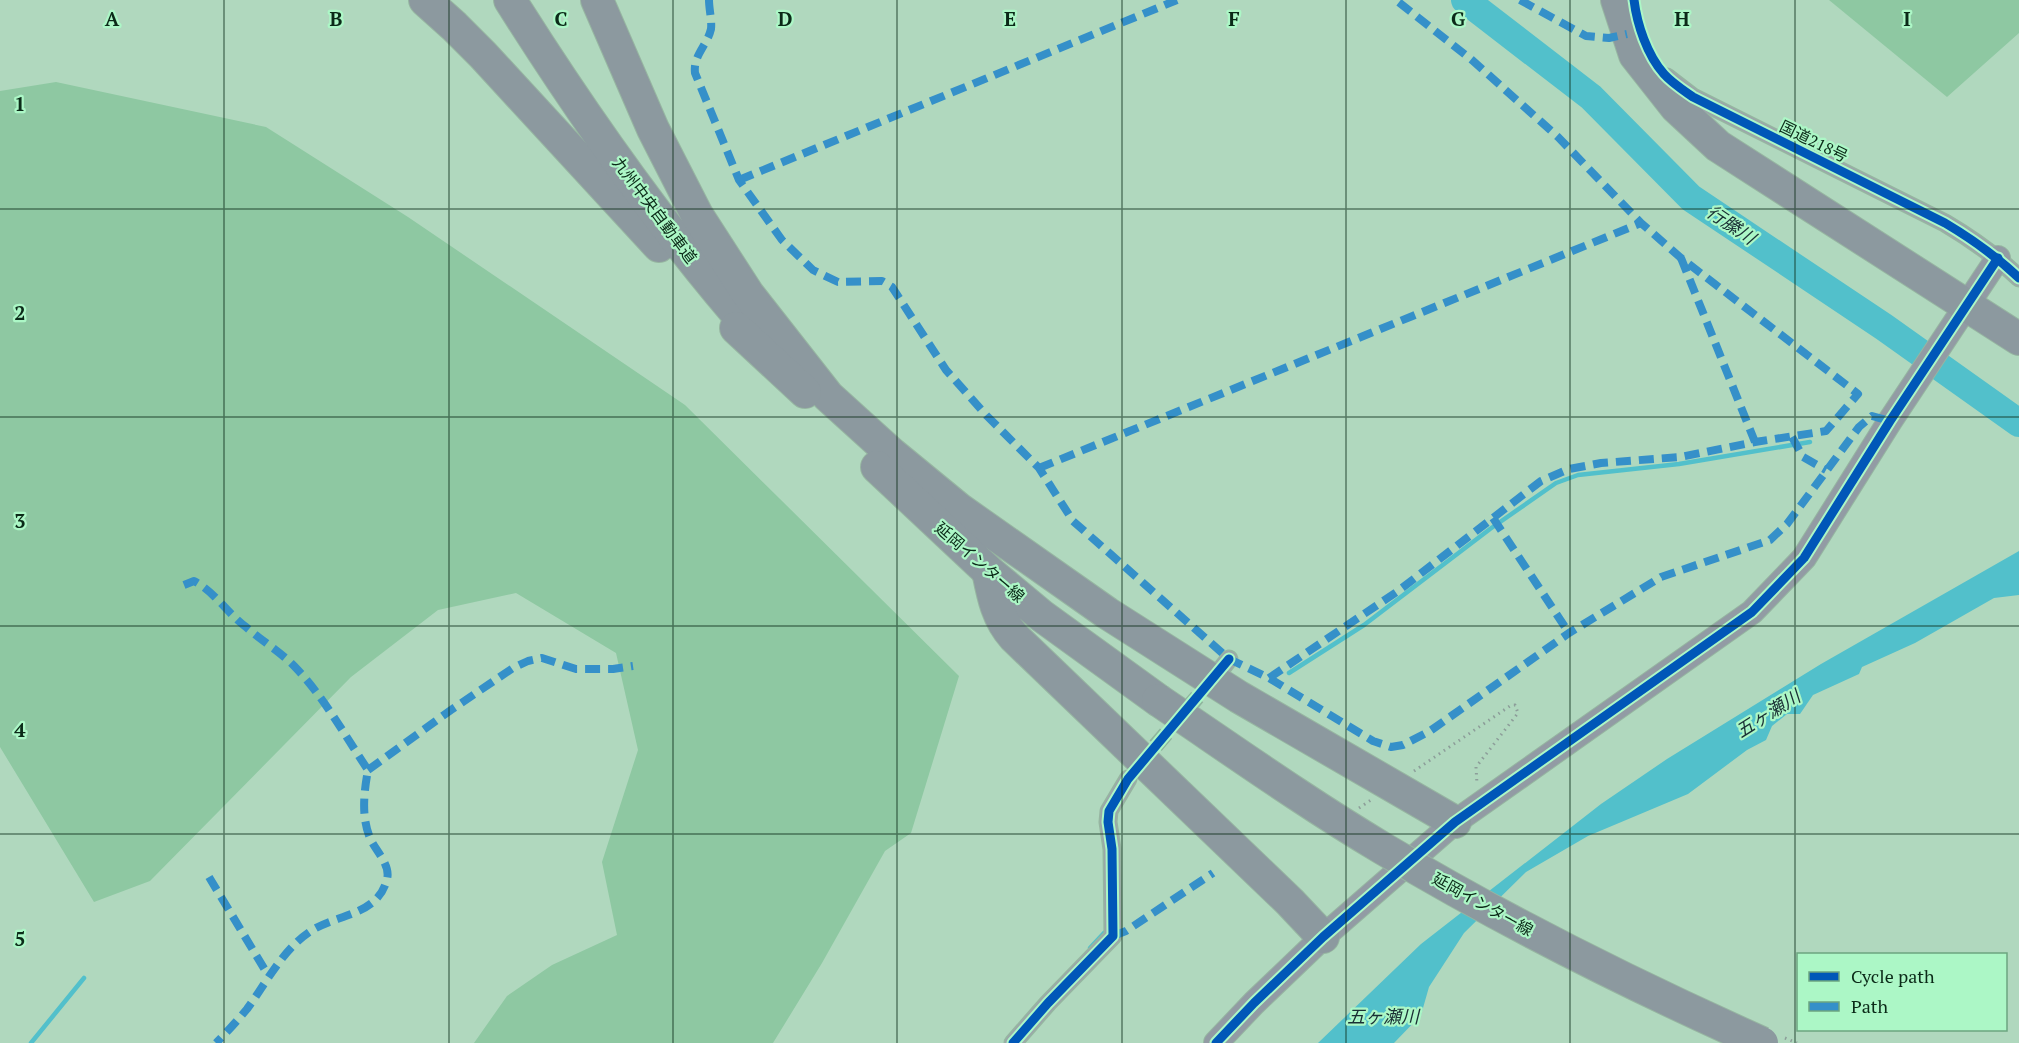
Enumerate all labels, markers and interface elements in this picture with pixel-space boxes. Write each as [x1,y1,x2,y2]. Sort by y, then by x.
text: A [105,5,120,32]
text: B [330,5,343,32]
text: C [554,5,568,32]
text: D [778,5,792,32]
text: E [1004,5,1016,32]
text: F [1228,5,1240,32]
text: G [1451,5,1465,32]
text: H [1674,5,1690,32]
text: I [1903,5,1911,32]
text: 1 [14,90,26,117]
street label: 国道218号 [1776,115,1852,167]
street label: 九州中央自動車道 [608,152,702,268]
water label: 行縢川 [1702,199,1762,250]
text: 2 [14,299,26,326]
text: 3 [14,507,26,534]
street label: 延岡インター線 [931,517,1029,607]
water label: 五ヶ瀬川 [1731,683,1806,742]
text: 4 [14,716,26,743]
street label: 延岡インター線 [1429,867,1537,941]
text: 5 [14,925,26,952]
legend [1797,953,2007,1031]
text: Cycle path [1851,964,1935,988]
text: Path [1851,994,1888,1018]
water label: 五ヶ瀬川 [1347,1004,1421,1028]

